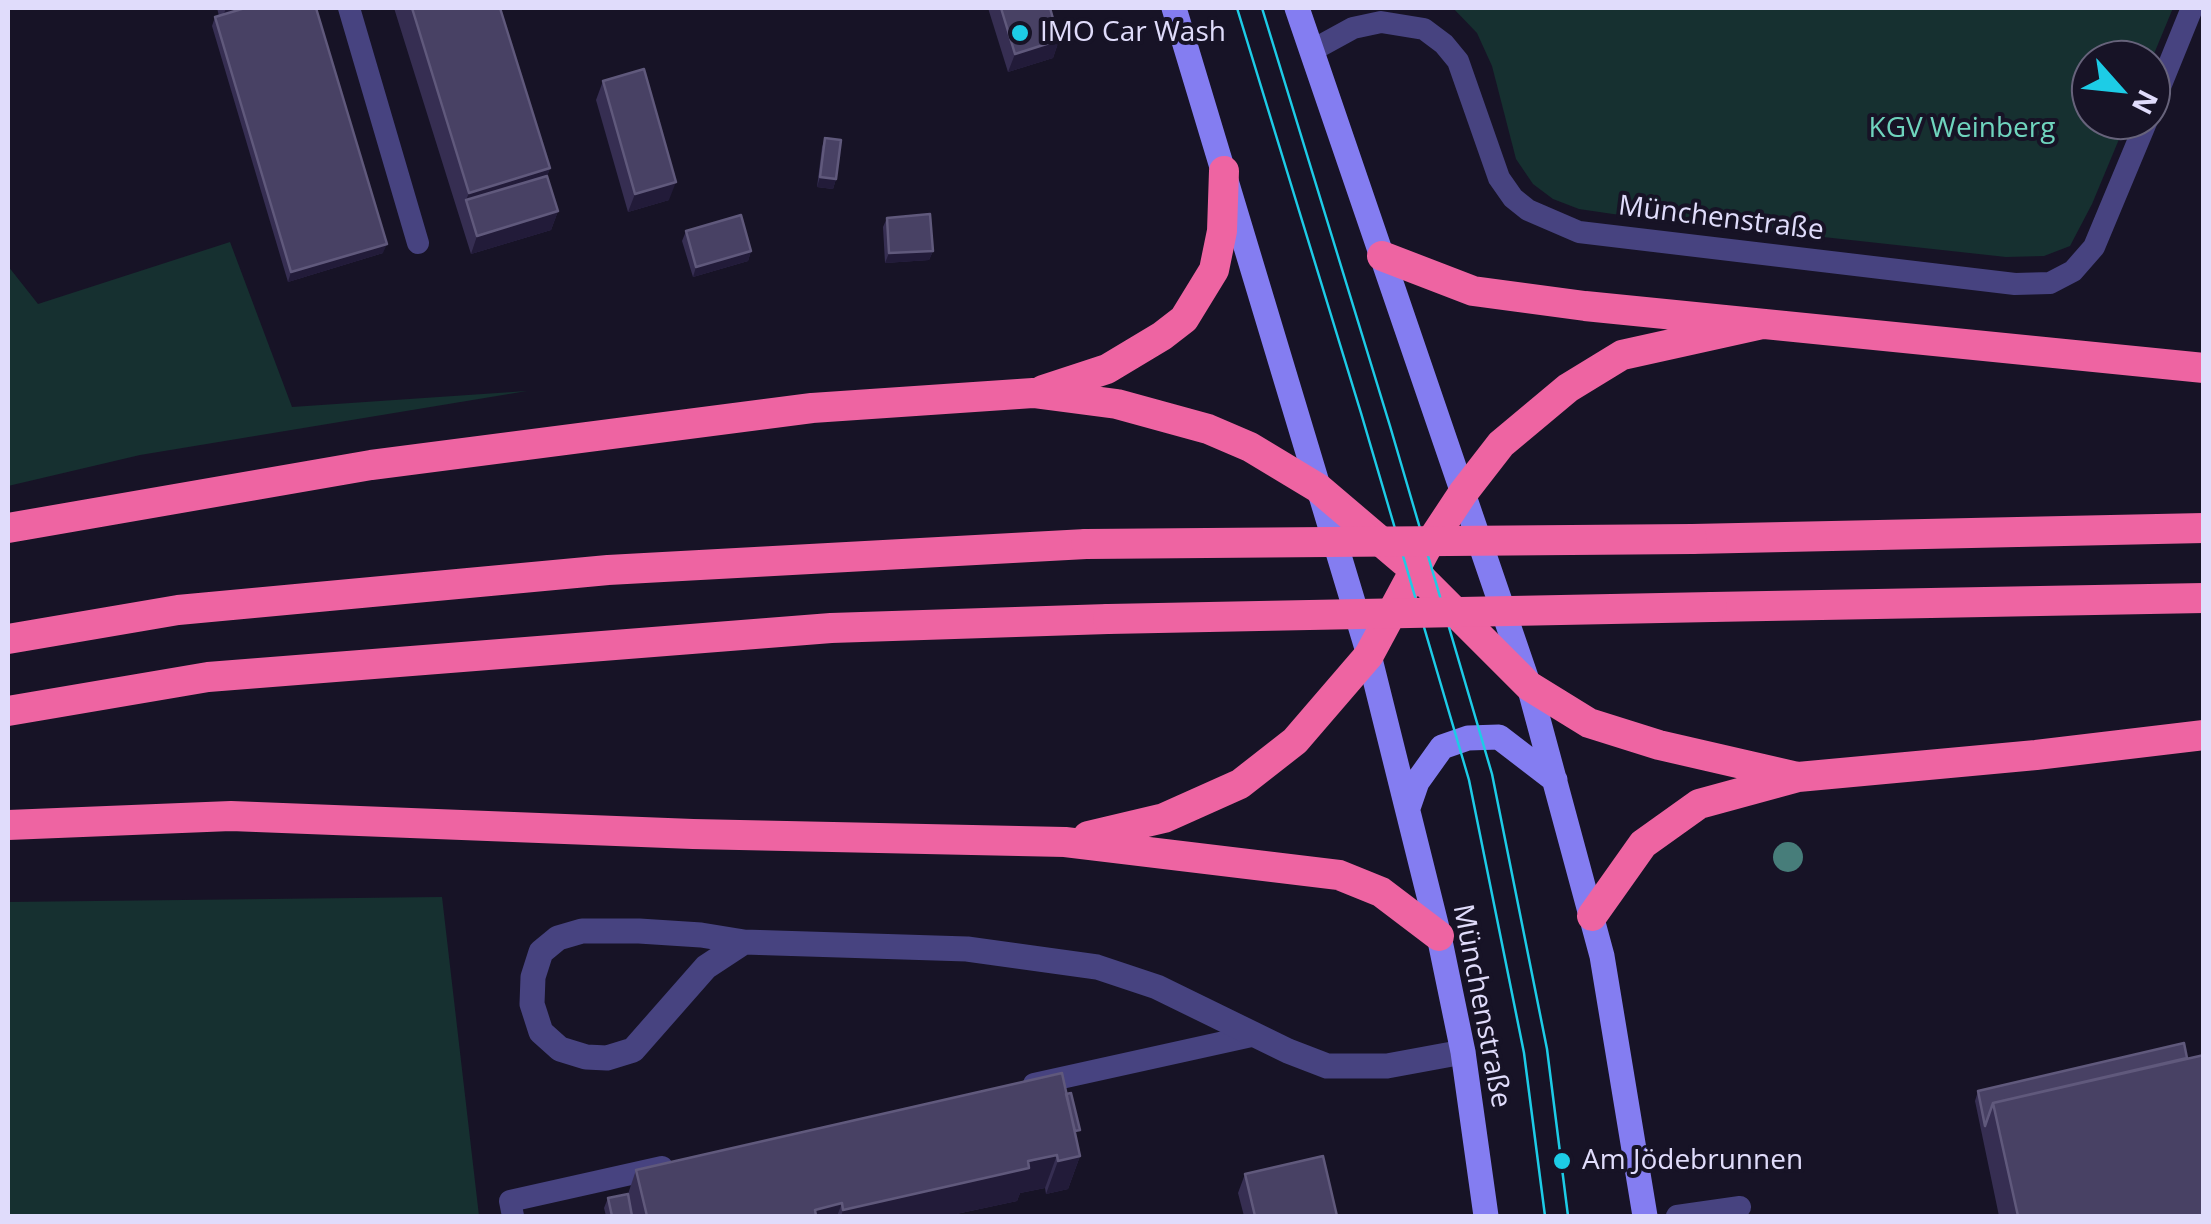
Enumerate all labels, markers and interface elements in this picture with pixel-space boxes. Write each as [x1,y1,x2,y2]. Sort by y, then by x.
place label: IMO Car Wash [1040,16,1226,50]
marker: IMO Car Wash [1009,22,1031,44]
north arrow [2071,40,2171,140]
text: N [2124,84,2168,121]
park label: KGV Weinberg [1869,112,2055,146]
street label: Münchenstraße [1616,190,1826,248]
street label: Münchenstraße [1445,901,1517,1111]
place label: Am Jödebrunnen [1582,1144,1803,1178]
marker: Am Jödebrunnen [1551,1150,1573,1172]

